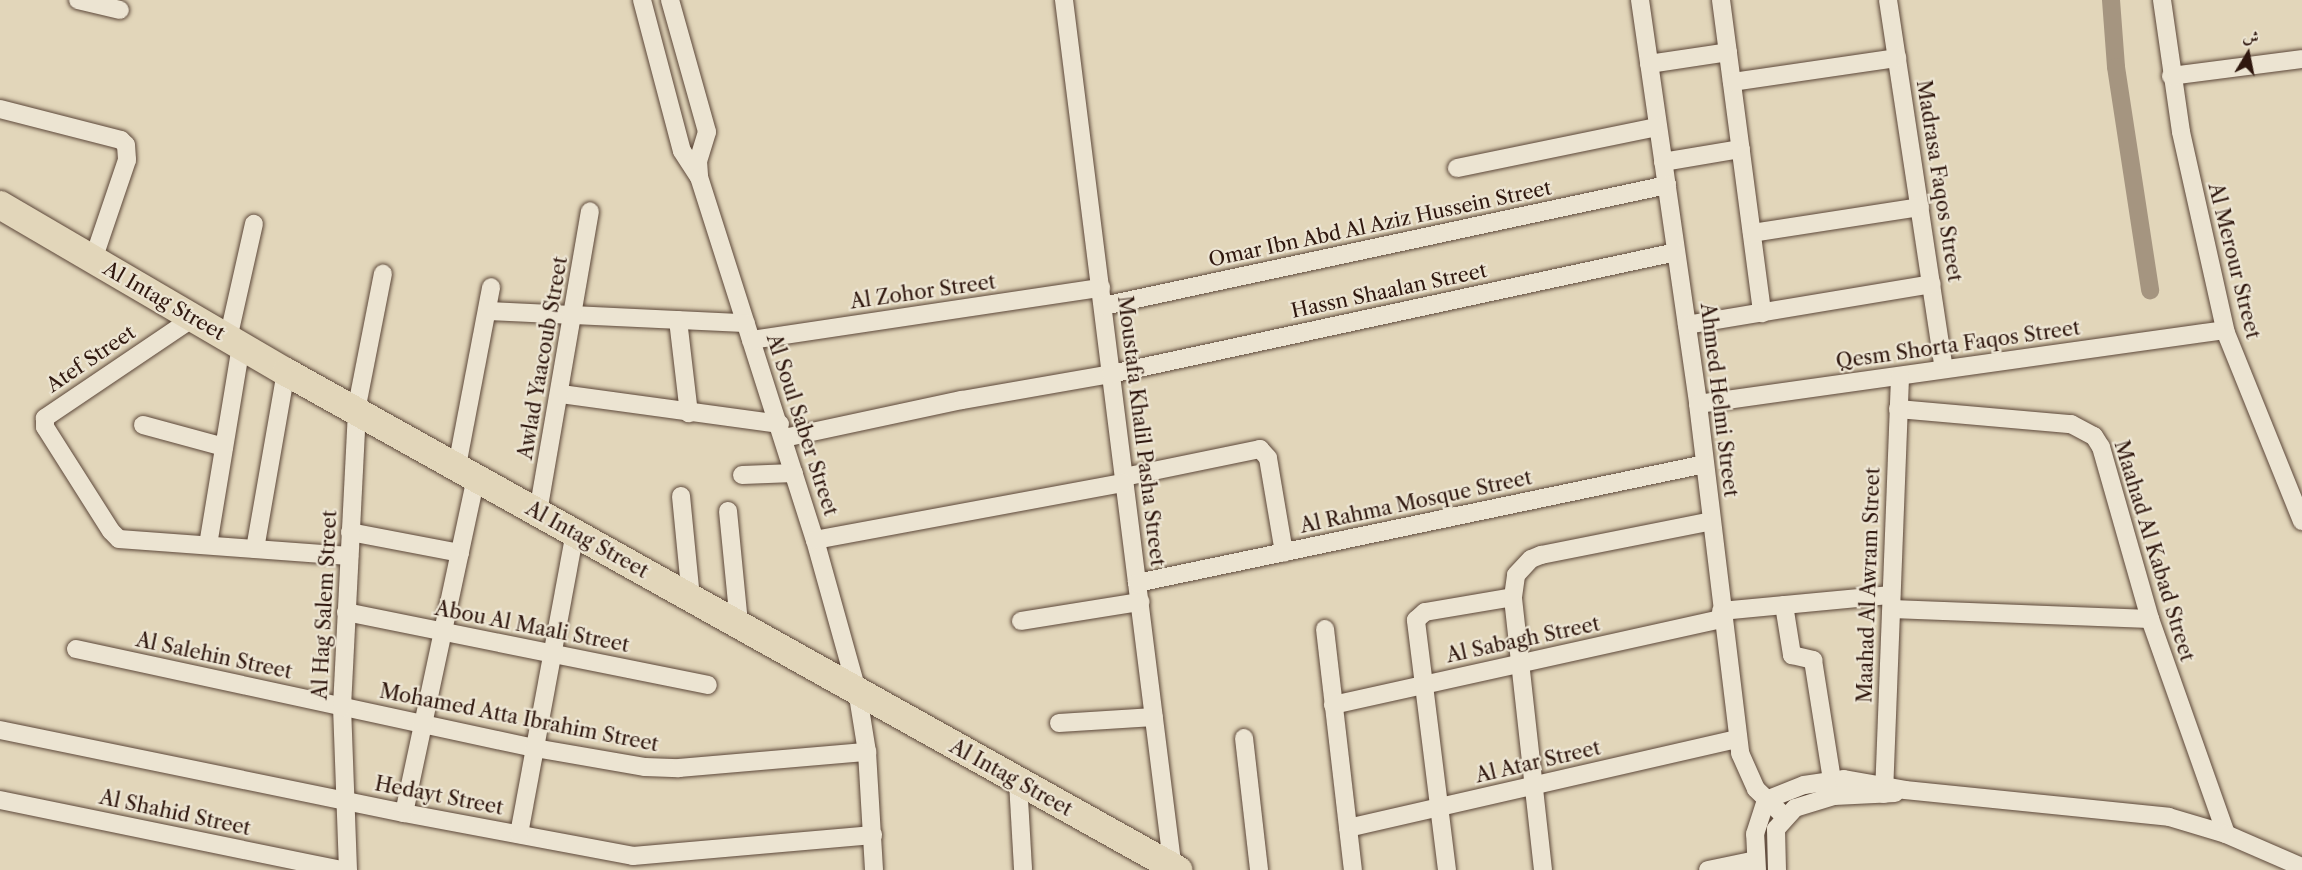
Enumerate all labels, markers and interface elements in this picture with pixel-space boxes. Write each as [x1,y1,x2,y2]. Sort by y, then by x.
north arrow [2218,24,2278,84]
text: ش [2242,25,2261,47]
street label: Madrasa Faqos Street [1911,78,1967,284]
street label: Omar Ibn Abd Al Aziz Hussein Street [1205,176,1555,272]
street label: Al Merour Street [2203,180,2265,342]
street label: Awlad Yaacoub Street [513,254,573,462]
street label: Al Intag Street [99,257,229,345]
street label: Hassn Shaalan Street [1289,259,1489,323]
street label: Al Zohor Street [849,270,997,314]
street label: Moustafa Khalil Pasha Street [1112,294,1170,568]
street label: Ahmed Helmi Street [1695,302,1743,498]
street label: Qesm Shorta Faqos Street [1834,316,2082,374]
street label: Atef Street [42,321,140,397]
street label: Al Soul Saber Street [761,331,843,519]
street label: Maahad Al Kabad Street [2109,437,2199,665]
street label: Al Rahma Mosque Street [1298,466,1534,538]
street label: Maahad Al Awram Street [1853,466,1885,704]
street label: Al Intag Street [522,496,652,584]
street label: Al Hag Salem Street [308,510,342,700]
street label: Abou Al Maali Street [432,596,632,658]
street label: Al Sabagh Street [1444,612,1602,668]
street label: Al Salehin Street [134,628,294,684]
street label: Mohamed Atta Ibrahim Street [377,679,661,757]
street label: Al Intag Street [946,734,1076,822]
street label: Al Atar Street [1473,736,1603,788]
street label: Hedayt Street [373,772,505,820]
street label: Al Shahid Street [97,785,253,841]

